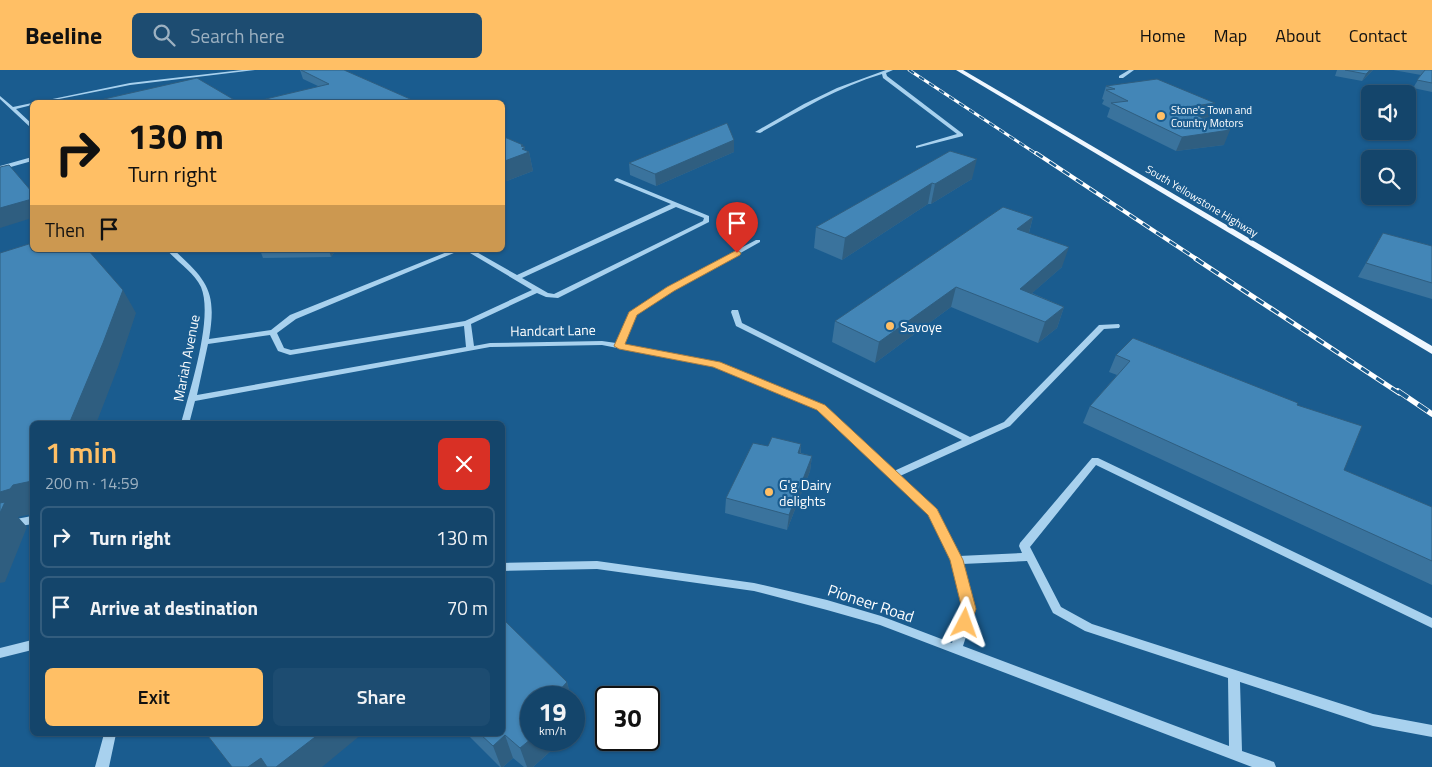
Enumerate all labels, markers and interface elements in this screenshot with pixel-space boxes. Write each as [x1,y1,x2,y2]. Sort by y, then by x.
search box [132,13,482,58]
text: Beeline [25,17,102,53]
icon: search [150,21,178,49]
text: Search here [190,21,285,50]
text: Home [1140,22,1186,49]
text: Map [1214,22,1247,49]
text: About [1275,22,1321,49]
text: Contact [1349,22,1407,49]
map controls [1361,85,1416,205]
button: sound [1361,85,1416,140]
place label: Stone's Town and Country Motors [1171,102,1252,131]
text: 130 m [128,109,224,163]
marker: Stone's Town and Country Motors [1155,110,1167,122]
icon: right [45,120,110,185]
button: search [1361,150,1416,205]
text: Turn right [128,157,217,191]
street label: South Yellowstone Highway [1143,161,1262,241]
pin [716,202,758,253]
icon: arrive [723,209,751,237]
text: Then [45,215,85,244]
icon: arrive [95,215,123,243]
street label: Mariah Avenue [167,313,205,403]
place label: Savoye [900,316,942,337]
street label: Handcart Lane [510,319,596,341]
marker: Savoye [884,320,896,332]
text: 1 min [45,429,117,475]
button: close [438,438,490,490]
text: 200 m · 14:59 [45,471,139,495]
place label: G'g Dairy delights [779,474,832,511]
marker: G'g Dairy delights [763,486,775,498]
icon: right [47,523,75,551]
text: Turn right [90,523,171,552]
text: 130 m [436,523,488,552]
street label: Pioneer Road [825,578,917,628]
icon: arrive [47,593,75,621]
text: Arrive at destination [90,593,258,622]
text: 70 m [447,593,488,622]
position arrow [938,596,990,648]
button: Exit [45,668,263,726]
button: Share [273,668,490,726]
speed limit sign: 30 [595,686,660,751]
text: 19 [538,693,567,731]
text: km/h [539,721,566,740]

